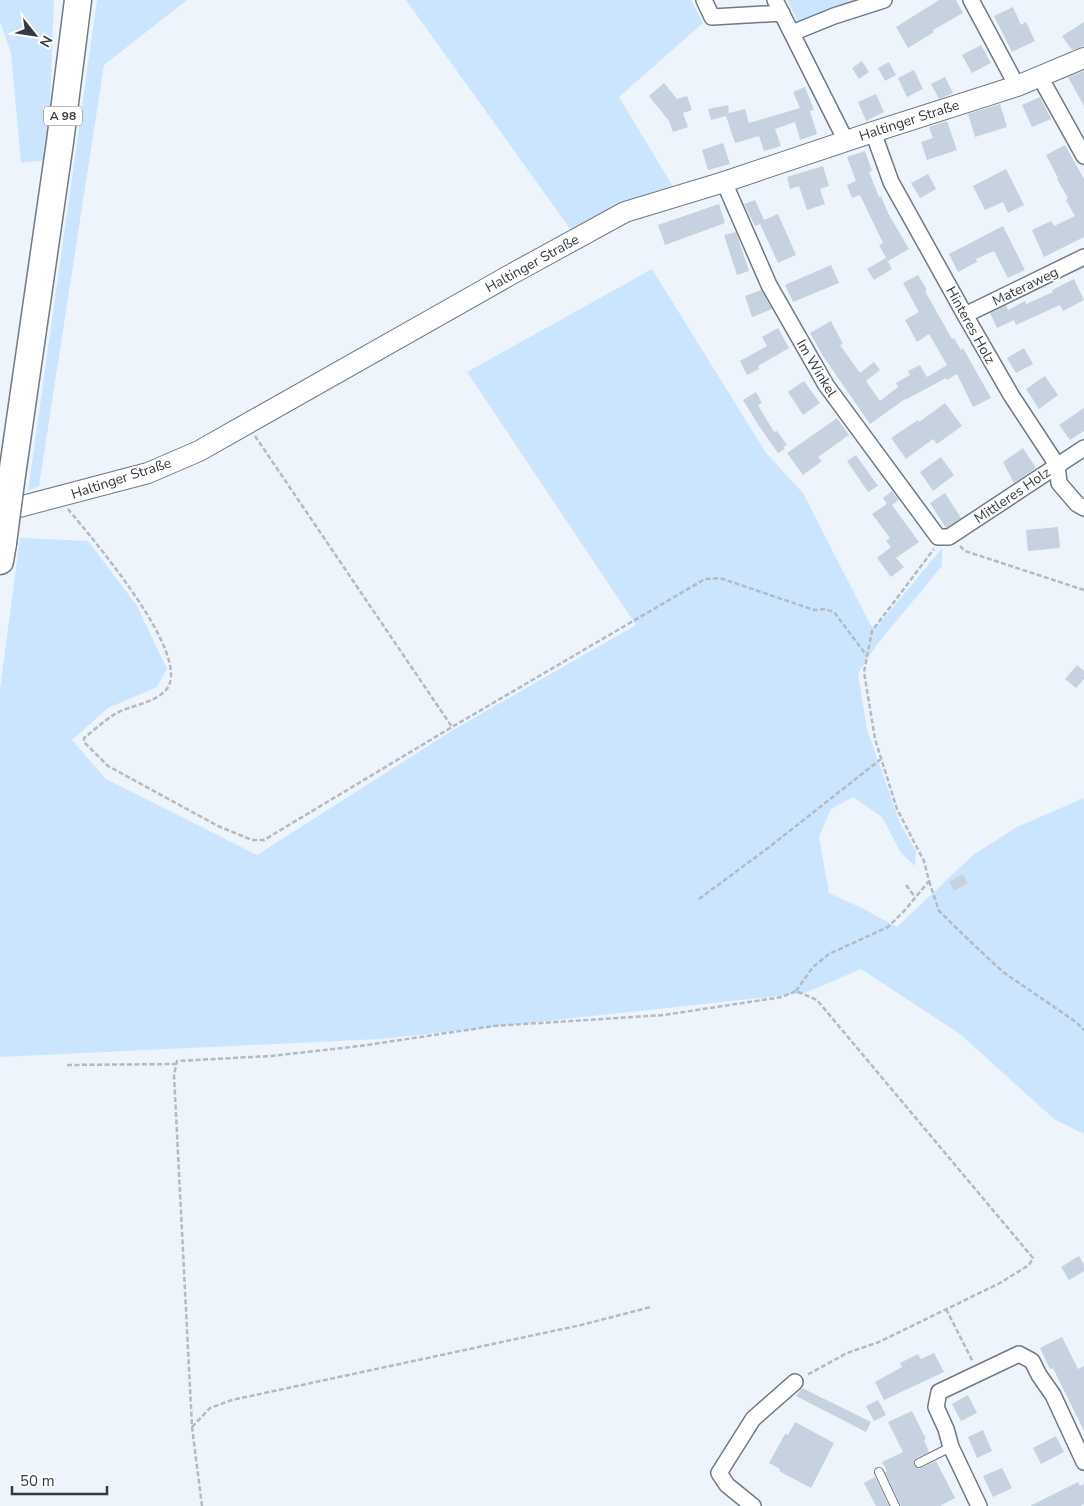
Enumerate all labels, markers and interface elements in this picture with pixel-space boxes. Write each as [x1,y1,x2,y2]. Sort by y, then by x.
north arrow [10,10,60,60]
text: N [35,32,57,51]
street label: Haltinger Straße [857,95,962,146]
road number: A 98 [44,106,82,125]
street label: Haltinger Straße [482,230,582,297]
street label: Materaweg [989,262,1061,311]
street label: Hinteres Holz [941,283,1000,368]
street label: Im Winkel [792,336,842,401]
street label: Haltinger Straße [69,453,174,504]
street label: Mittleres Holz [970,463,1055,528]
scale bar [12,1464,108,1496]
text: 50 m [20,1471,55,1491]

